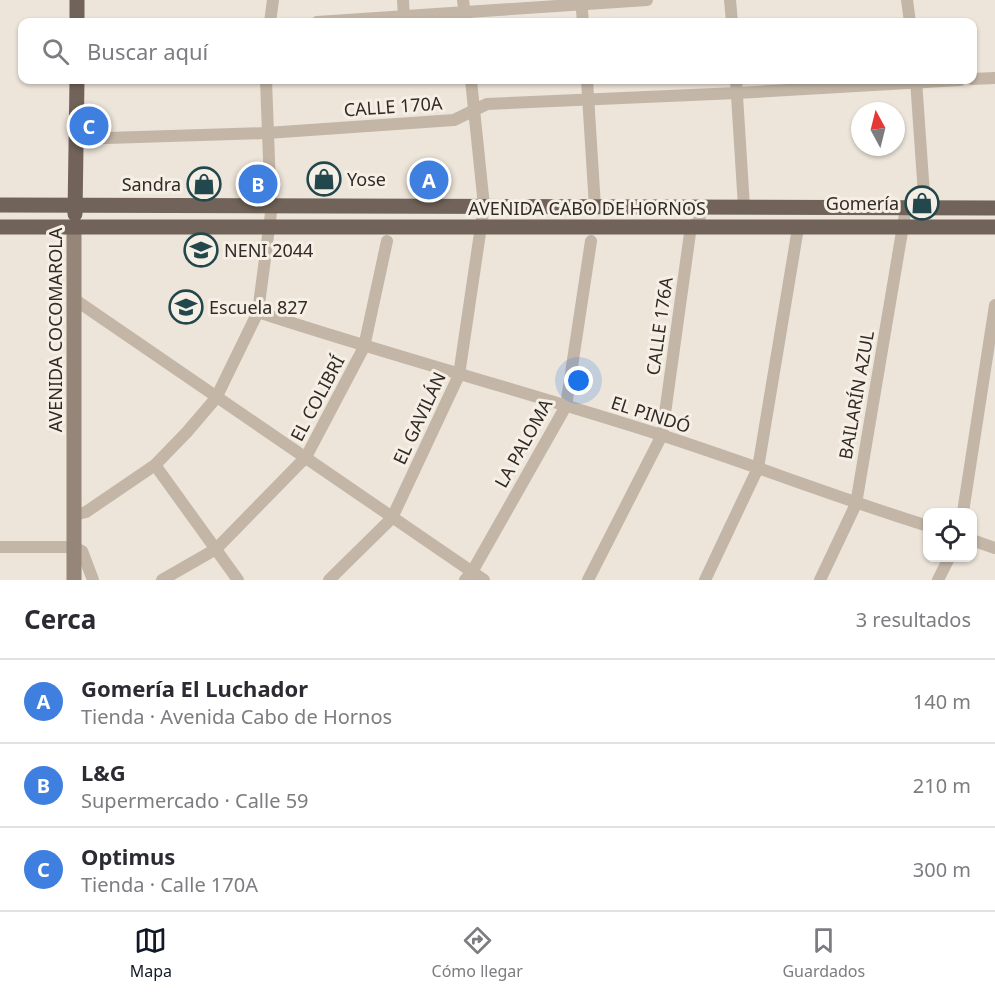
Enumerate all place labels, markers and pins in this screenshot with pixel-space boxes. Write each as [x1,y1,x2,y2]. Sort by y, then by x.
pin: C [70,104,109,148]
pin: A [410,158,448,202]
shop icon: Yose [306,161,342,197]
pin: B [238,162,278,207]
shop icon: Sandra [186,166,222,202]
place label: Yose [347,167,386,191]
place label: Sandra [122,172,181,196]
shop icon: Gomería [904,185,940,221]
place label: Gomería [826,191,899,215]
school or university icon: NENI 2044 [183,232,219,268]
place label: NENI 2044 [224,238,313,262]
school or university icon: Escuela 827 [168,289,204,325]
place label: Escuela 827 [209,295,308,319]

